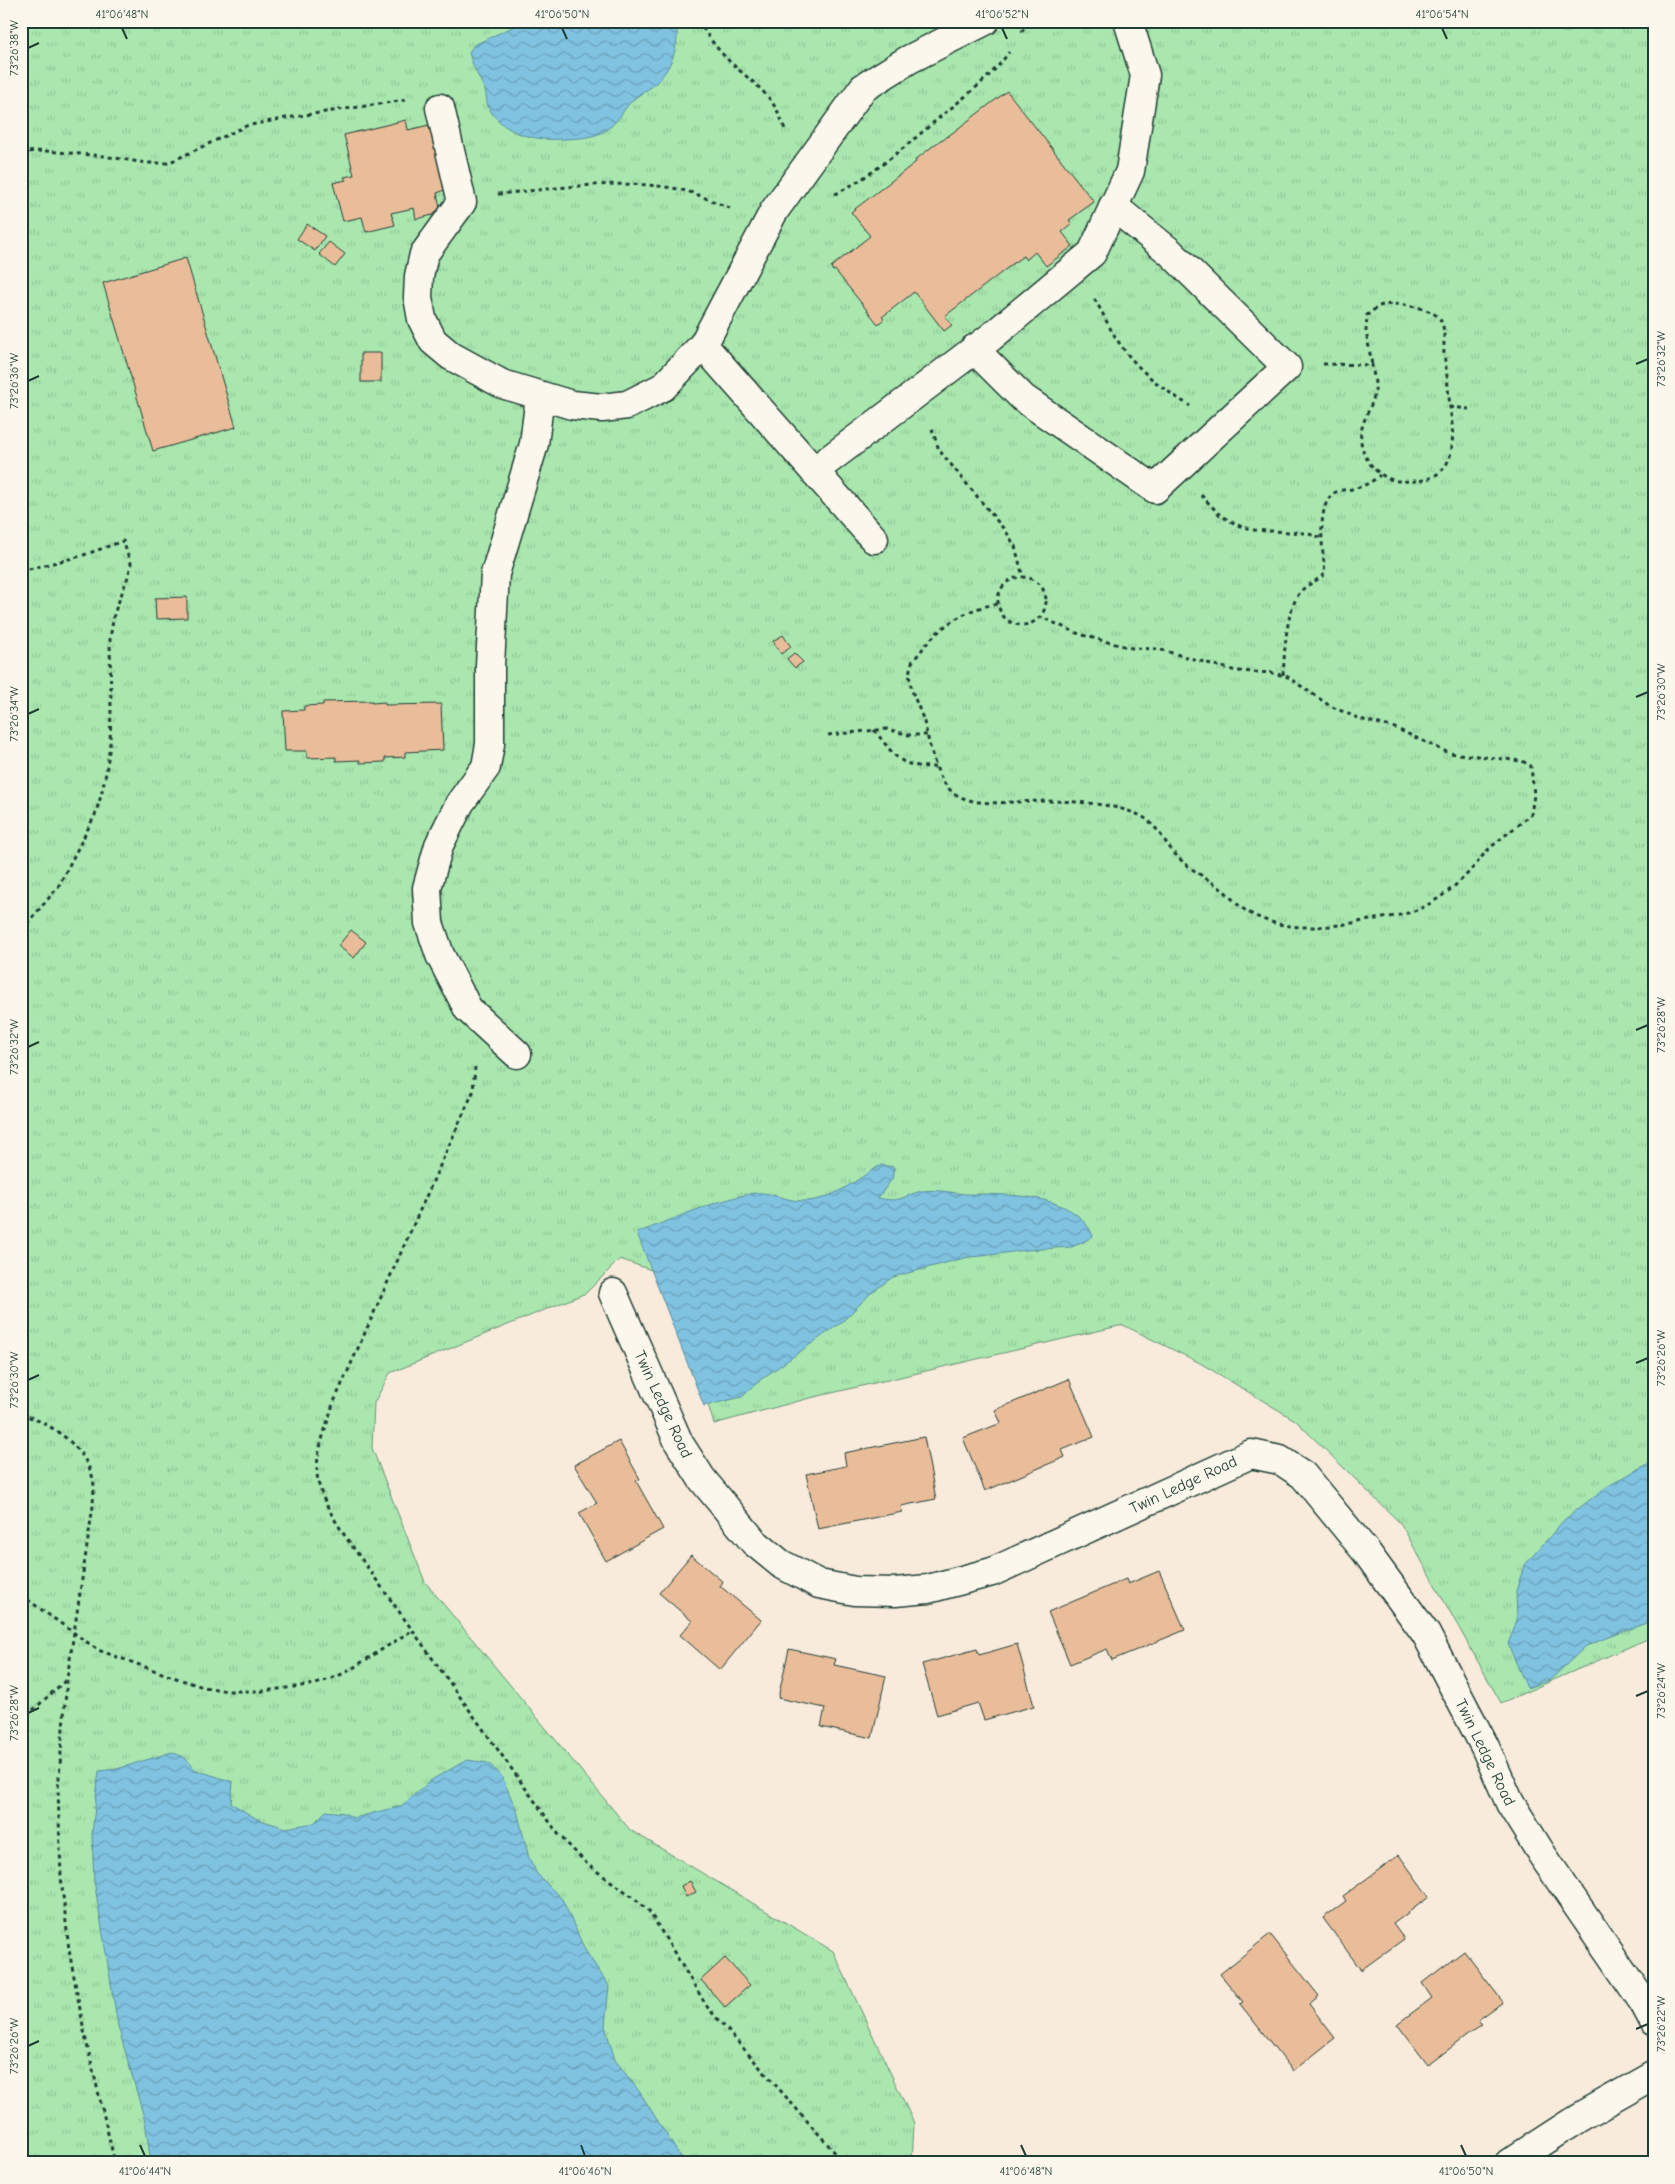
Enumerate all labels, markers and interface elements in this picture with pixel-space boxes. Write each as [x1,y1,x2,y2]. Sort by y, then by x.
text: 41°06'48"N [96,7,148,21]
text: 41°06'50"N [535,7,589,21]
text: 41°06'52"N [975,7,1029,21]
text: 41°06'54"N [1415,7,1469,21]
text: 73°26'38"W [7,20,21,76]
text: 73°26'32"W [1654,330,1668,387]
text: 73°26'36"W [7,352,21,409]
text: 73°26'30"W [1654,663,1668,720]
text: 73°26'34"W [7,686,21,742]
text: 73°26'28"W [1654,996,1668,1053]
text: 73°26'32"W [7,1018,21,1075]
text: 73°26'26"W [1654,1329,1668,1386]
street label: Twin Ledge Road [630,1348,696,1461]
text: 73°26'30"W [7,1351,21,1408]
street label: Twin Ledge Road [1127,1452,1240,1518]
text: 73°26'24"W [1654,1663,1668,1719]
text: 73°26'28"W [7,1684,21,1741]
street label: Twin Ledge Road [1452,1696,1519,1809]
text: 73°26'22"W [1654,1995,1668,2052]
text: 73°26'26"W [7,2017,21,2074]
text: 41°06'44"N [119,2164,171,2178]
text: 41°06'46"N [558,2164,612,2178]
text: 41°06'48"N [1000,2164,1052,2178]
text: 41°06'50"N [1439,2164,1493,2178]

